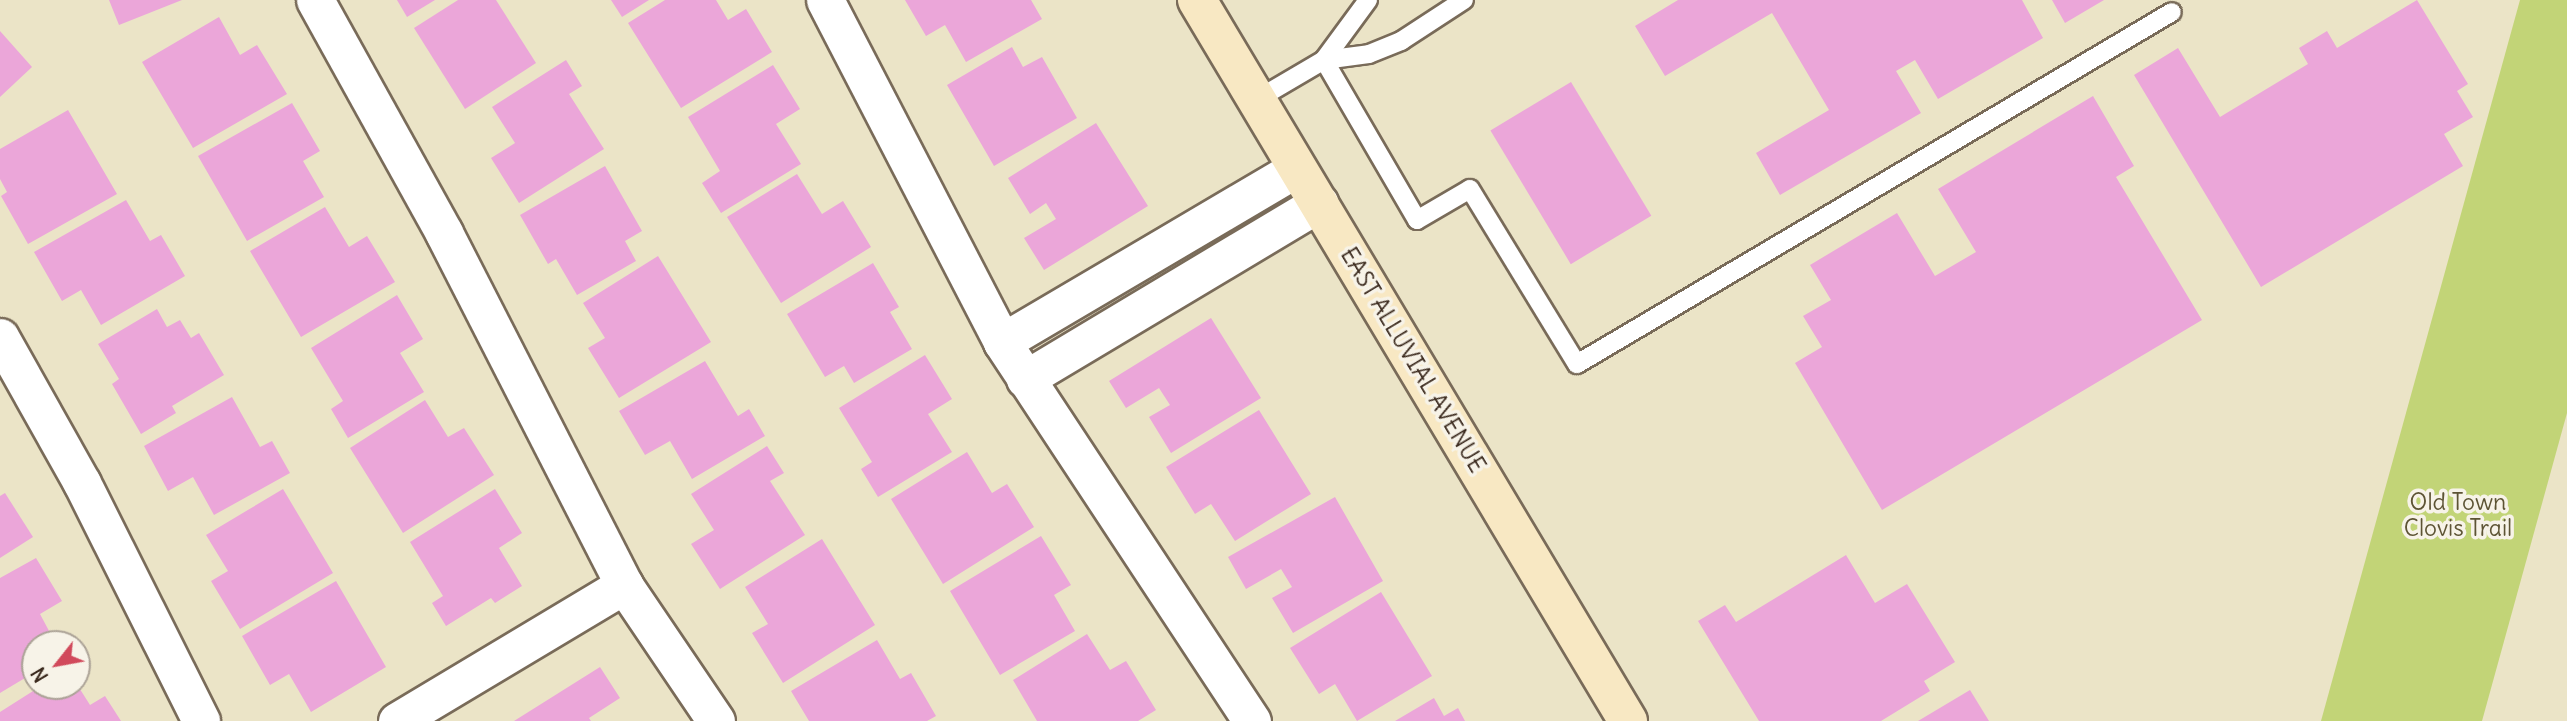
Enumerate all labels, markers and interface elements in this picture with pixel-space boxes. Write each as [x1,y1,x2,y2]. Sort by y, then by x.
street label: EAST ALLUVIAL AVENUE [1335,242,1491,478]
park label: Old Town Clovis Trail [2404,488,2512,542]
north arrow [21,630,91,700]
text: N [26,663,53,687]

